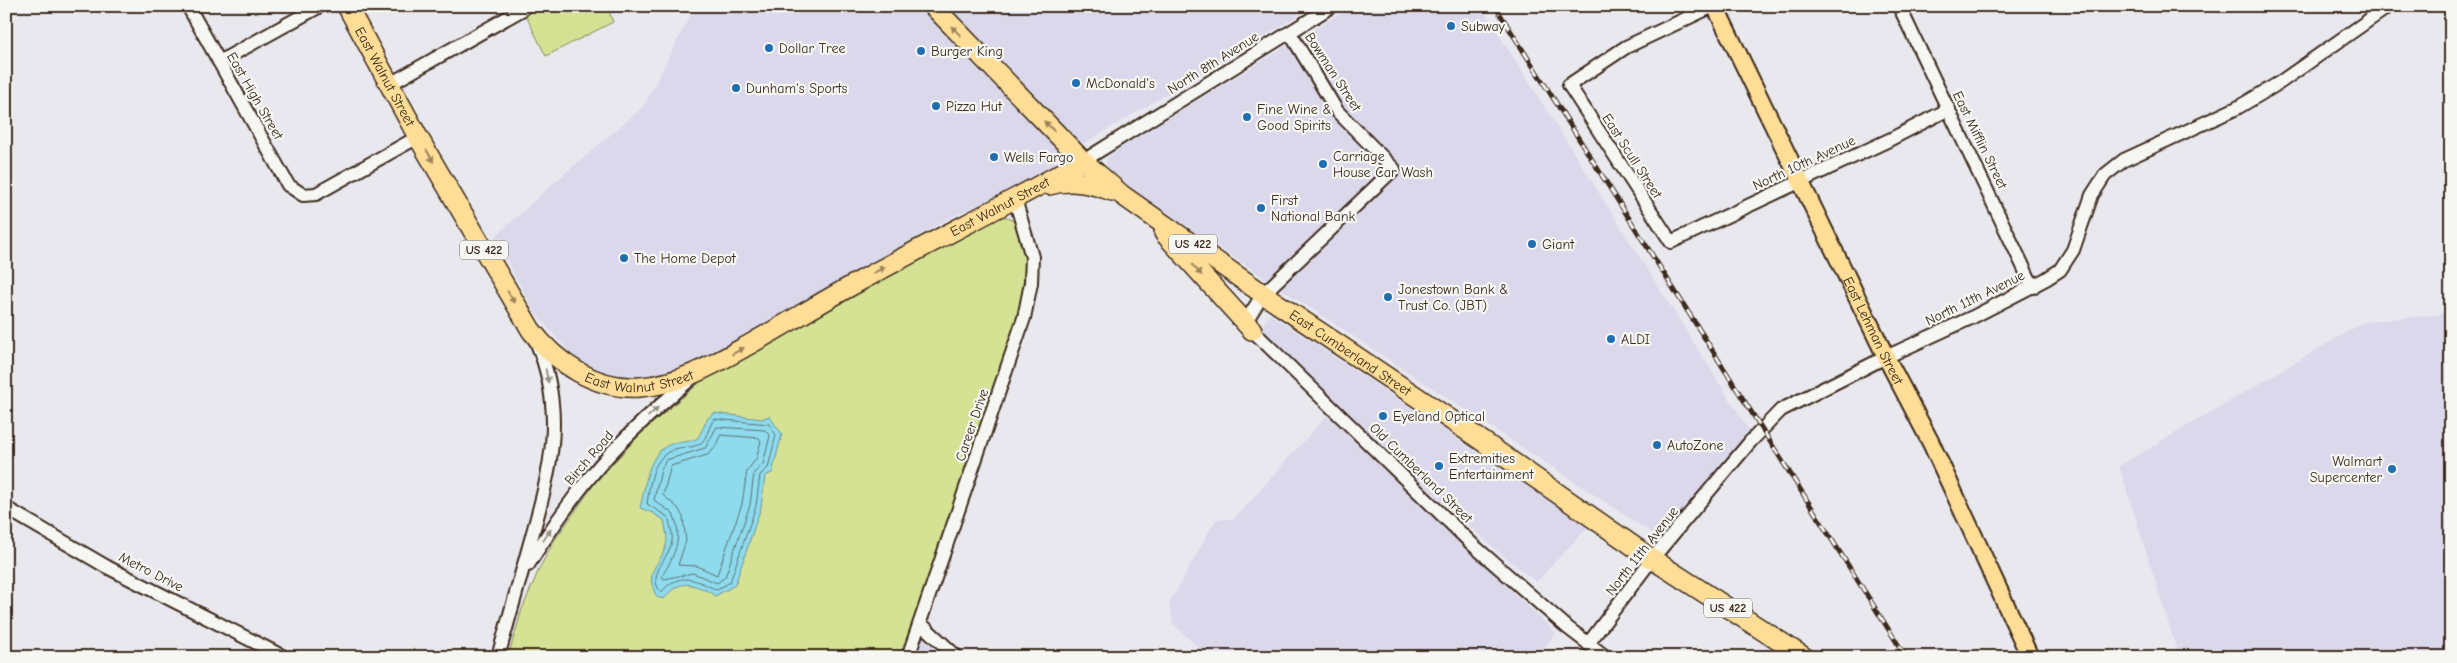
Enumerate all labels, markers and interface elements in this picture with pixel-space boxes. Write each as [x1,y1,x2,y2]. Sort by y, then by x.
place label: Subway [1461,18,1506,35]
marker: Subway [1445,20,1457,32]
street label: East Walnut Street [351,24,419,130]
one-way arrow [950,25,962,37]
street label: North 8th Avenue [1164,28,1262,98]
street label: Bowman Street [1301,29,1365,115]
place label: Dollar Tree [779,40,845,57]
marker: Dollar Tree [763,42,775,54]
place label: Burger King [931,43,1003,60]
marker: Burger King [915,45,927,57]
street label: East High Street [223,49,287,144]
place label: McDonald's [1086,75,1155,92]
marker: McDonald's [1070,77,1082,89]
place label: Dunham's Sports [746,80,847,97]
marker: Dunham's Sports [730,82,742,94]
street label: East Mifflin Street [1949,88,2011,193]
place label: Pizza Hut [946,98,1003,115]
marker: Pizza Hut [930,100,942,112]
place label: Fine Wine & Good Spirits [1257,101,1331,134]
street label: East Scull Street [1598,110,1666,202]
marker: Fine Wine & Good Spirits [1241,111,1253,123]
one-way arrow [1043,121,1055,133]
street label: North 10th Avenue [1750,132,1858,194]
place label: Carriage House Car Wash [1333,148,1433,181]
place label: Wells Fargo [1004,149,1073,166]
one-way arrow [425,150,434,163]
marker: Wells Fargo [988,151,1000,163]
marker: Carriage House Car Wash [1317,158,1329,170]
street label: East Walnut Street [947,172,1053,240]
place label: First National Bank [1271,192,1355,225]
marker: First National Bank [1255,202,1267,214]
road number: US 422 [1169,234,1217,253]
place label: Giant [1542,236,1575,253]
marker: Giant [1526,238,1538,250]
road number: US 422 [460,240,508,260]
place label: The Home Depot [634,250,737,267]
marker: The Home Depot [618,252,630,264]
one-way arrow [1191,264,1203,276]
one-way arrow [873,266,886,275]
street label: North 11th Avenue [1923,267,2027,329]
street label: East Lehman Street [1840,274,1908,388]
place label: Jonestown Bank & Trust Co. (JBT) [1398,281,1508,314]
one-way arrow [507,291,516,304]
marker: Jonestown Bank & Trust Co. (JBT) [1382,291,1394,303]
street label: East Cumberland Street [1286,306,1415,400]
place label: ALDI [1621,331,1650,348]
marker: ALDI [1605,333,1617,345]
one-way arrow [731,347,746,355]
street label: East Walnut Street [582,366,697,396]
one-way arrow [544,368,552,384]
street label: Career Drive [952,387,992,463]
one-way arrow [647,406,659,418]
place label: Eyeland Optical [1393,408,1485,425]
marker: Eyeland Optical [1377,410,1389,422]
street label: Old Cumberland Street [1366,419,1477,527]
street label: Birch Road [561,427,617,489]
place label: AutoZone [1667,437,1724,454]
marker: AutoZone [1651,439,1663,451]
place label: Extremities Entertainment [1449,450,1534,483]
place label: Walmart Supercenter [2310,453,2383,486]
marker: Extremities Entertainment [1433,460,1445,472]
marker: Walmart Supercenter [2386,463,2398,475]
street label: North 11th Avenue [1602,503,1682,599]
one-way arrow [543,528,552,541]
street label: Metro Drive [116,548,186,596]
road number: US 422 [1704,598,1752,618]

